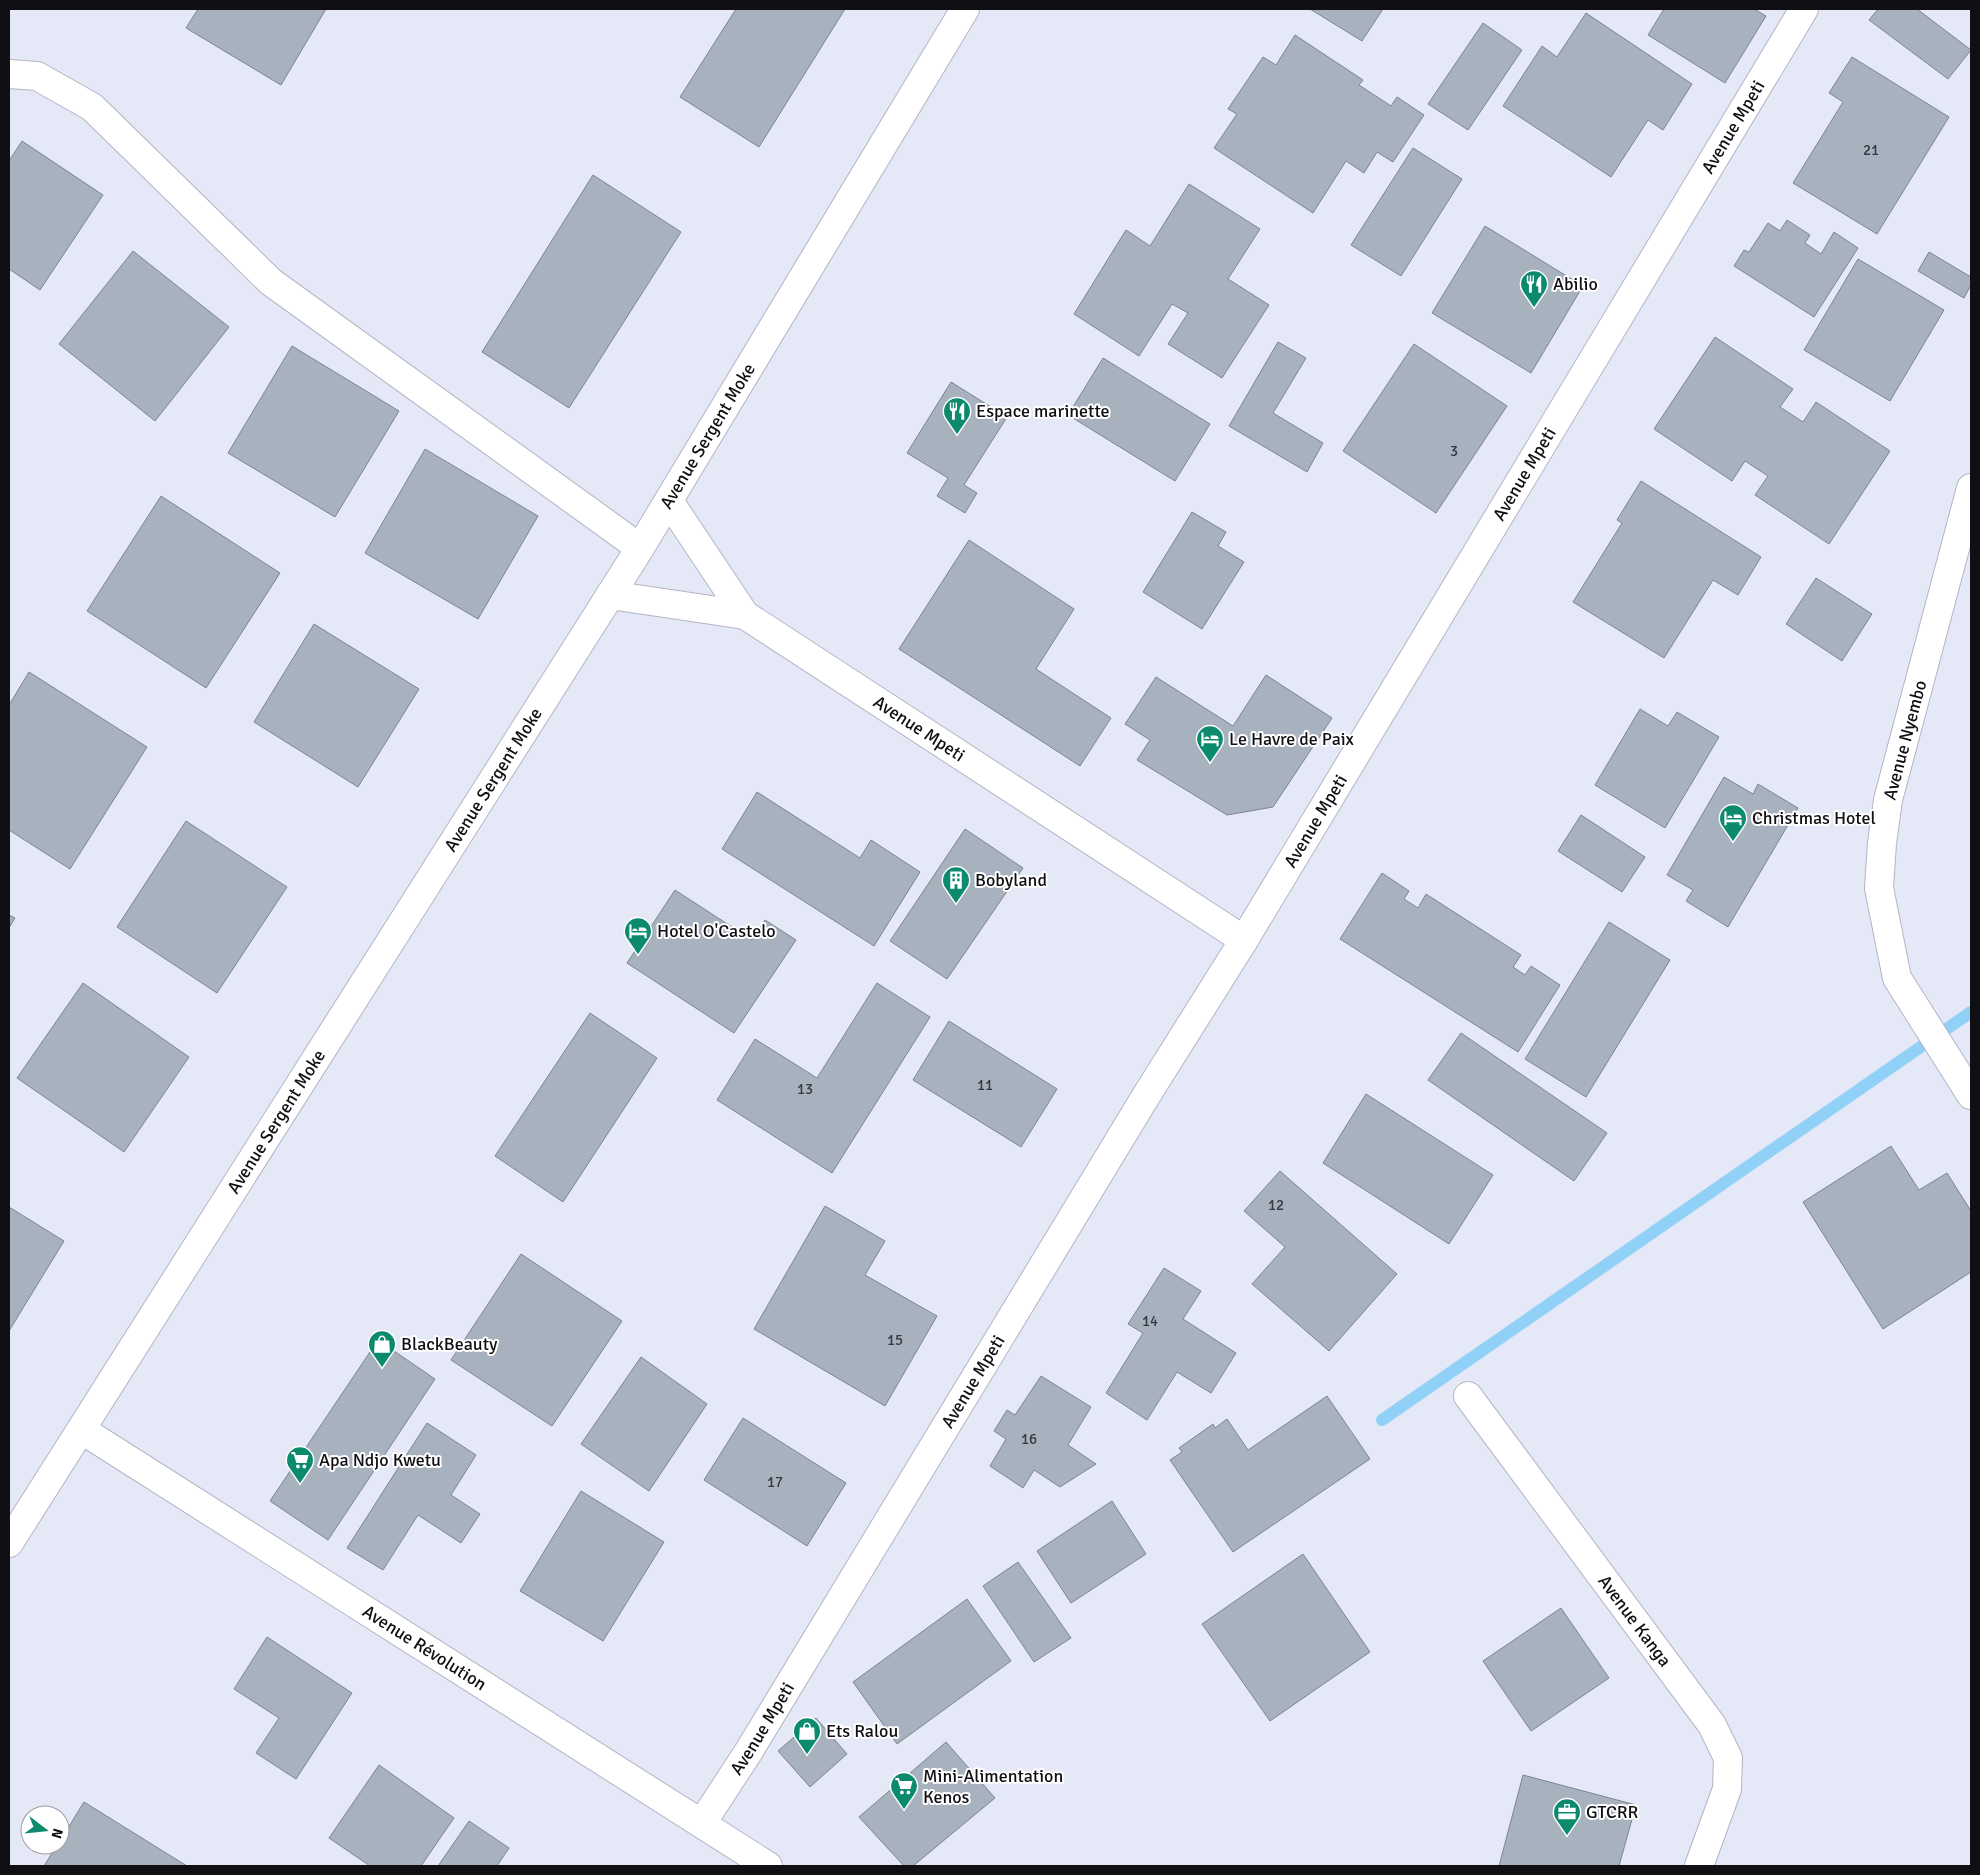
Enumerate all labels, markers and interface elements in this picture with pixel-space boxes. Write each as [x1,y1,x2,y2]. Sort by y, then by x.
street label: Avenue Mpeti [1697,76,1770,177]
house number: 21 [1863,141,1879,159]
restaurant icon: Abilio [1519,269,1549,308]
place label: Abilio [1553,273,1598,295]
street label: Avenue Sergent Moke [655,359,760,513]
restaurant icon: Espace marinette [942,396,972,435]
place label: Espace marinette [976,400,1110,422]
street label: Avenue Mpeti [1488,423,1561,525]
house number: 3 [1450,442,1458,460]
street label: Avenue Nyembo [1878,678,1932,802]
street label: Avenue Mpeti [869,691,969,766]
street label: Avenue Sergent Moke [439,704,547,856]
hotel icon: Le Havre de Paix [1195,724,1225,763]
place label: Le Havre de Paix [1229,728,1355,750]
street label: Avenue Mpeti [1279,770,1352,872]
hotel icon: Christmas Hotel [1718,803,1748,842]
place label: Christmas Hotel [1752,807,1876,829]
building icon: Bobyland [941,865,971,904]
place label: Bobyland [975,869,1047,891]
hotel icon: Hotel O'Castelo [623,916,653,955]
place label: Hotel O'Castelo [657,920,776,942]
street label: Avenue Sergent Moke [222,1046,330,1198]
house number: 11 [977,1076,993,1094]
house number: 13 [797,1080,813,1098]
house number: 12 [1268,1196,1284,1214]
house number: 14 [1142,1312,1158,1330]
shop icon: BlackBeauty [367,1329,397,1368]
house number: 15 [887,1331,903,1349]
street label: Avenue Mpeti [936,1331,1009,1432]
place label: BlackBeauty [401,1333,498,1355]
house number: 16 [1021,1430,1037,1448]
supermarket icon: Apa Ndjo Kwetu [285,1445,315,1484]
place label: Apa Ndjo Kwetu [319,1449,441,1471]
house number: 17 [767,1473,783,1491]
street label: Avenue Kanga [1594,1571,1676,1671]
street label: Avenue Révolution [359,1600,491,1695]
street label: Avenue Mpeti [725,1678,799,1779]
shop icon: Ets Ralou [792,1716,822,1755]
place label: Ets Ralou [826,1720,898,1742]
place label: Mini-Alimentation Kenos [923,1765,1063,1808]
supermarket icon: Mini-Alimentation Kenos [889,1771,919,1810]
office icon: GTCRR [1552,1797,1582,1836]
place label: GTCRR [1586,1801,1639,1823]
north arrow [20,1805,70,1855]
text: N [48,1826,67,1840]

